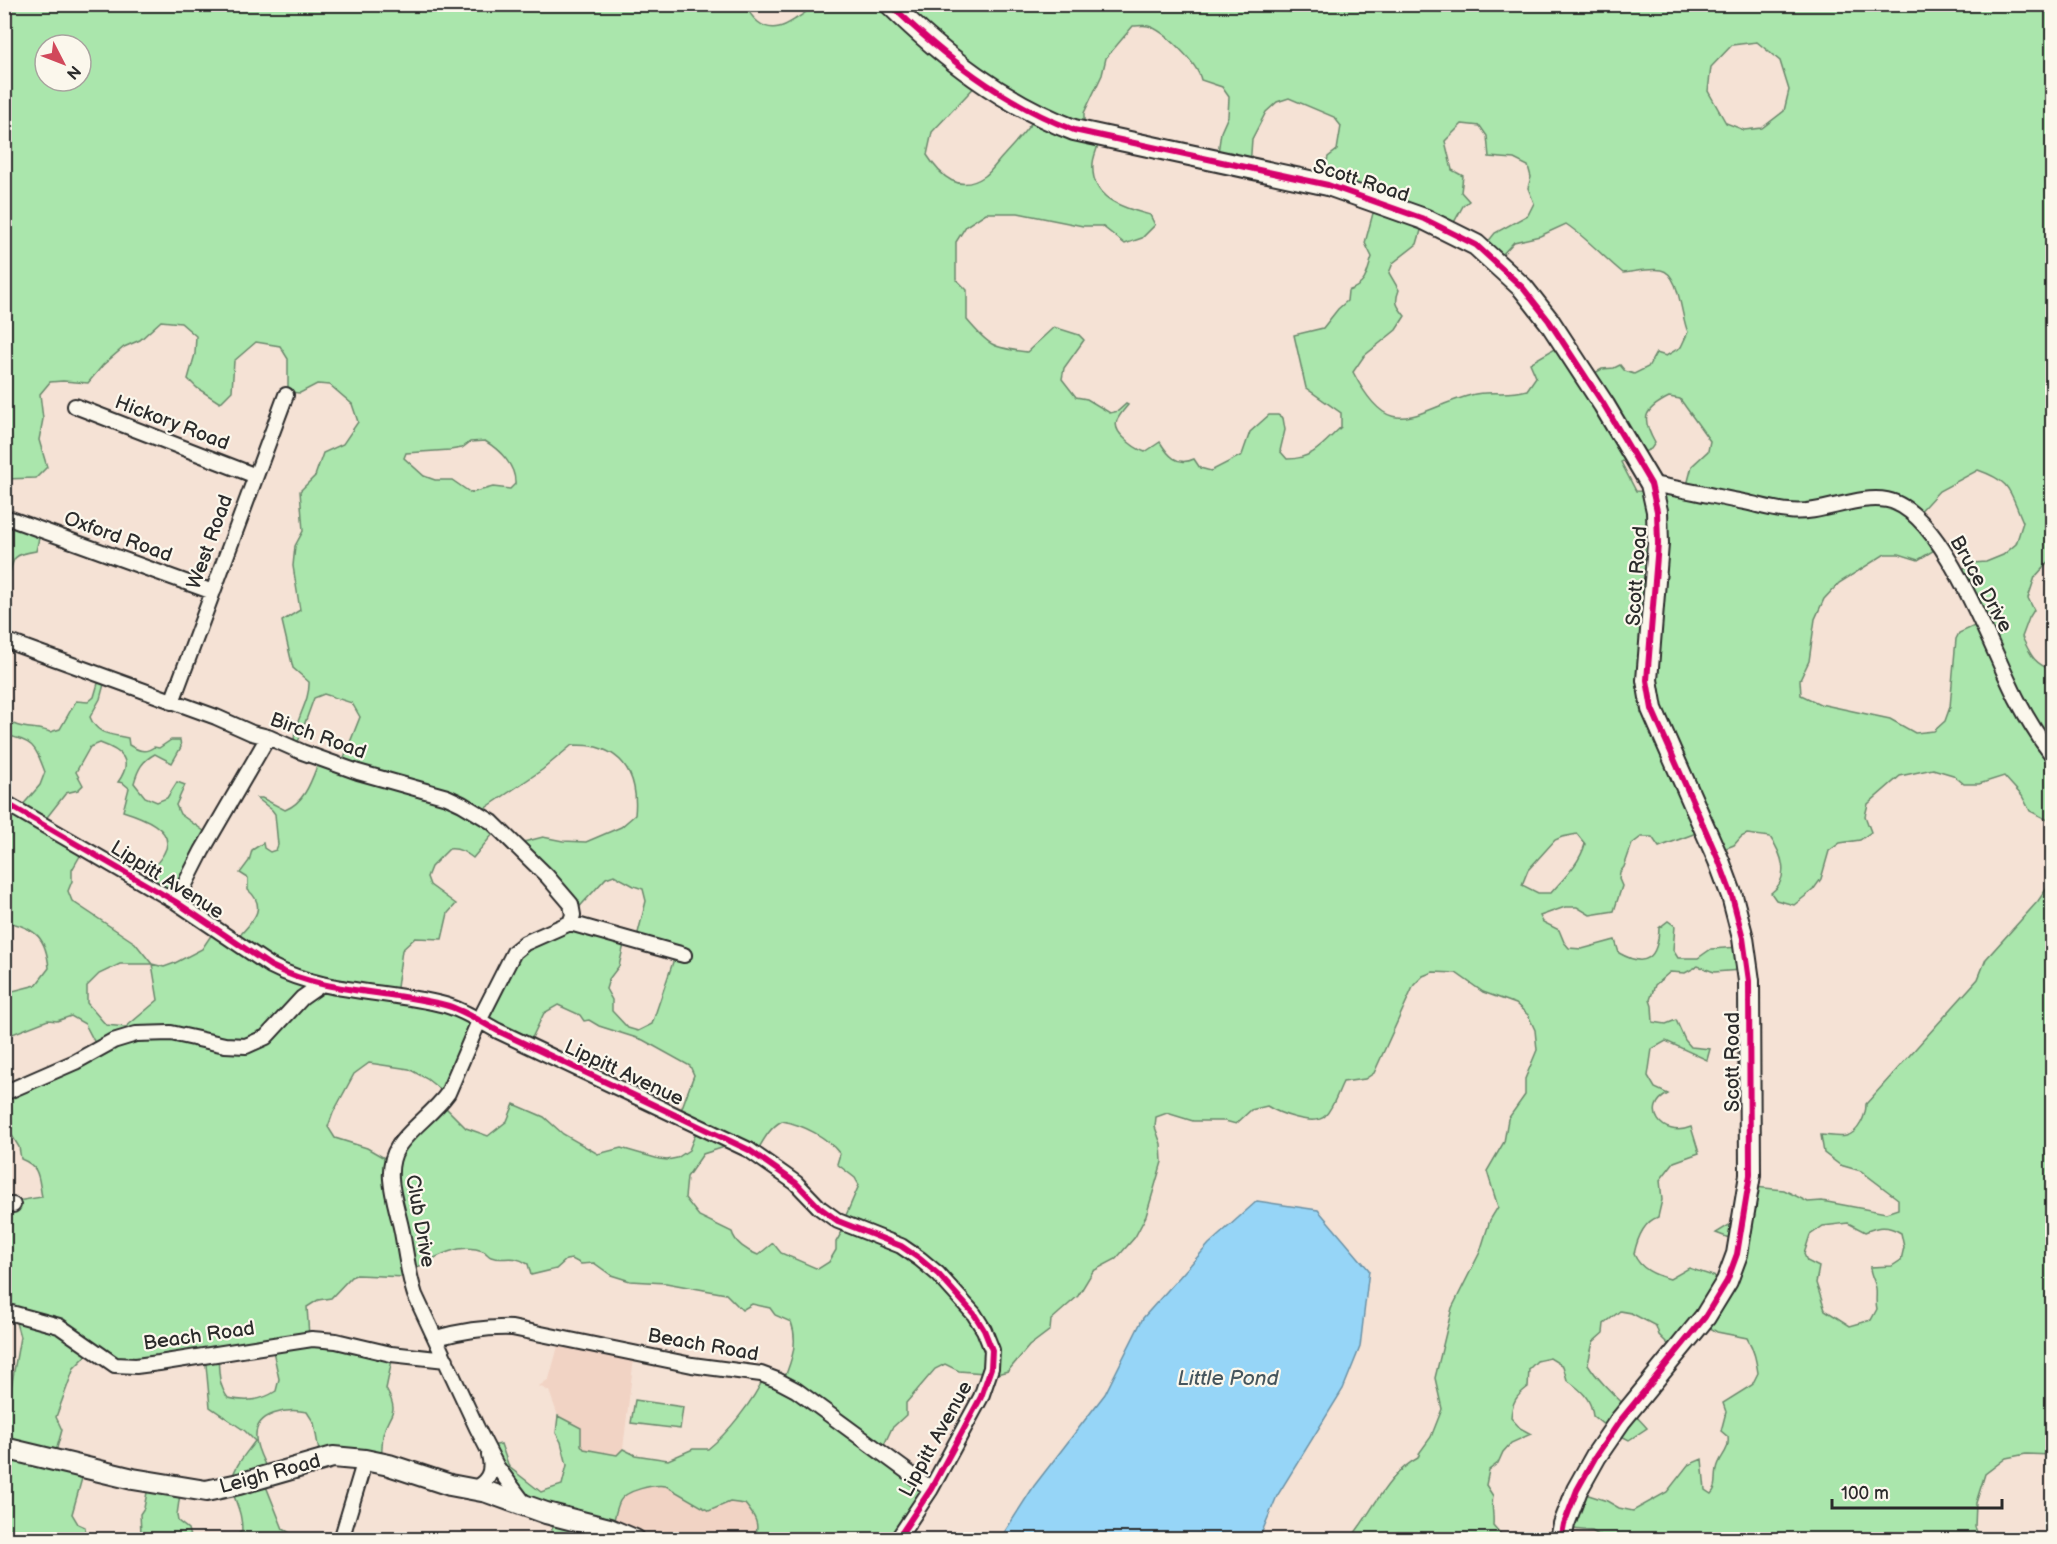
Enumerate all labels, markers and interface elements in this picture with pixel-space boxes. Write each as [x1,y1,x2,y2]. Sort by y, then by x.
north arrow [33,33,93,93]
text: N [62,61,84,83]
street label: Scott Road [1310,154,1412,208]
street label: Hickory Road [111,390,233,456]
street label: West Road [182,491,238,593]
street label: Oxford Road [61,506,175,568]
street label: Scott Road [1622,525,1652,627]
street label: Bruce Drive [1945,531,2017,637]
street label: Birch Road [267,708,369,764]
street label: Lippitt Avenue [106,836,228,924]
street label: Scott Road [1721,1012,1745,1112]
street label: Lippitt Avenue [561,1035,688,1111]
street label: Club Drive [400,1173,440,1269]
street label: Beach Road [142,1316,256,1356]
street label: Beach Road [646,1323,760,1367]
water label: Little Pond [1177,1366,1280,1391]
street label: Lippitt Avenue [894,1377,978,1501]
street label: Leigh Road [217,1449,323,1499]
scale bar [1832,1472,2002,1510]
text: 100 m [1841,1483,1889,1504]

